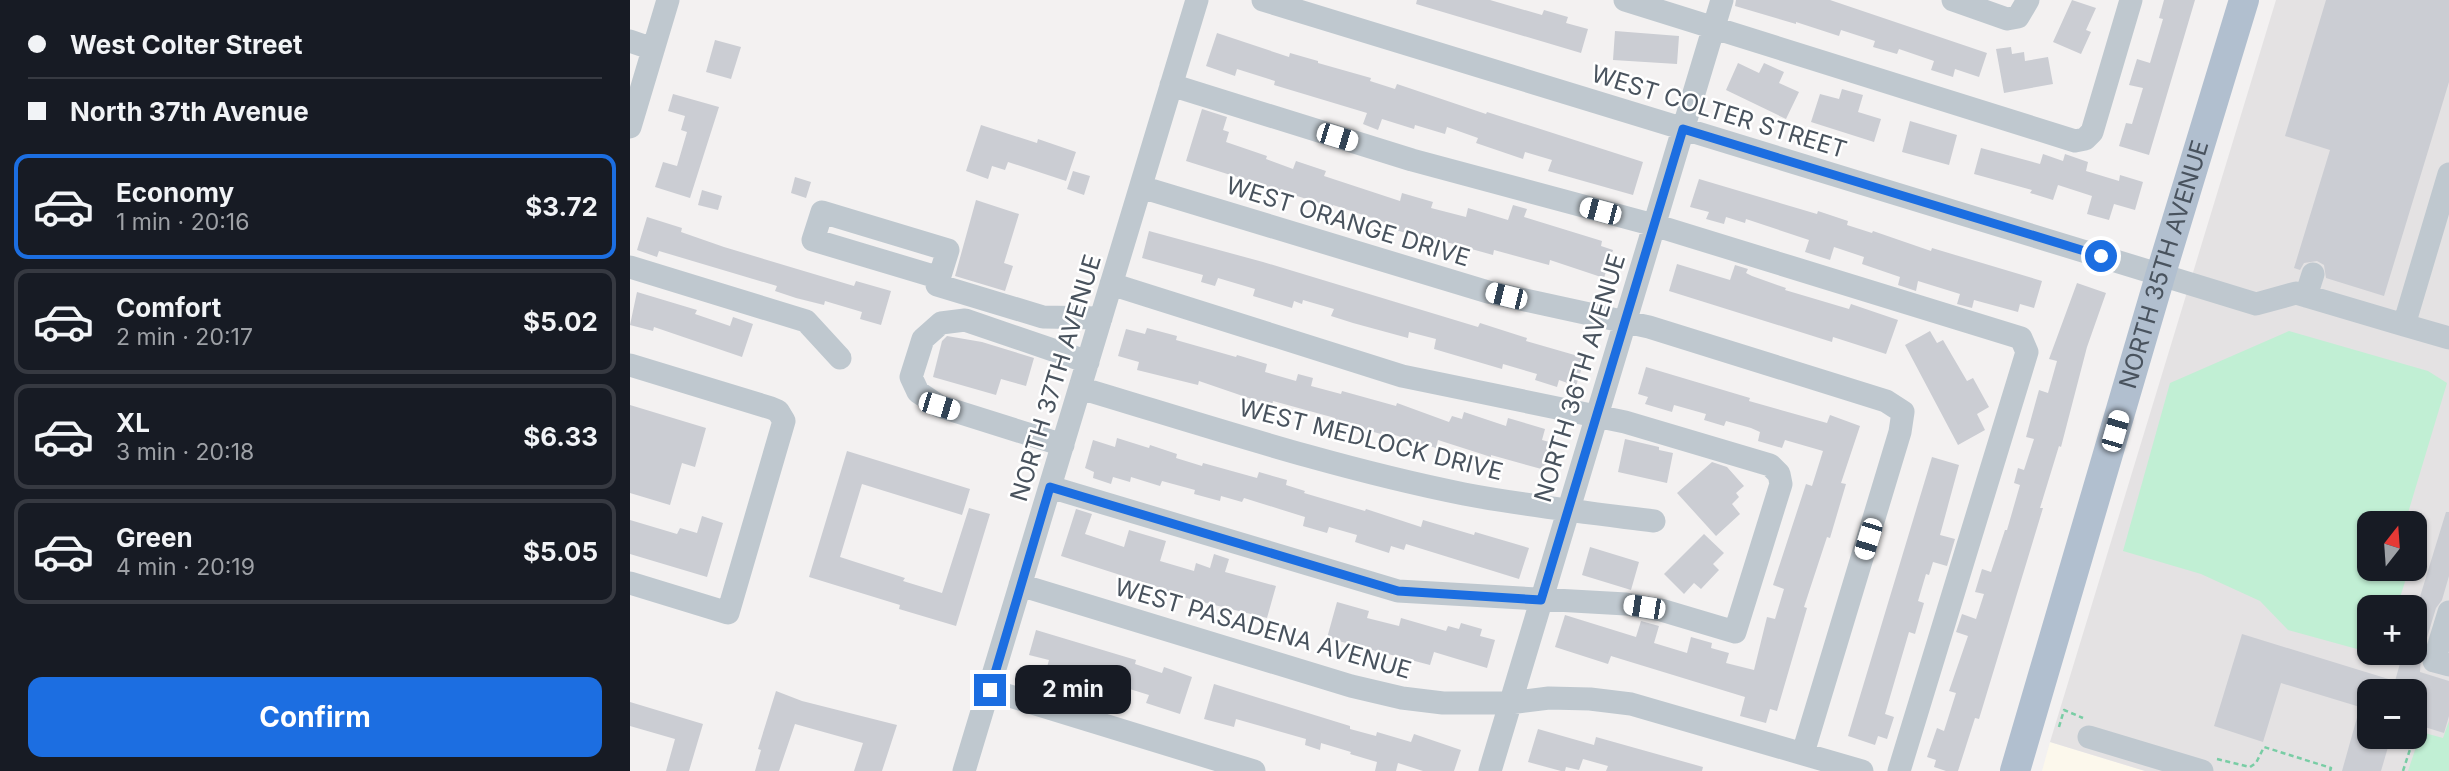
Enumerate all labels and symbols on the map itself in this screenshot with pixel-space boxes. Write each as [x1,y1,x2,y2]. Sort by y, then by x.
street label: WEST COLTER STREET [1588,59,1850,164]
car [1314,121,1361,153]
street label: NORTH 35TH AVENUE [2113,137,2215,392]
street label: WEST ORANGE DRIVE [1223,171,1474,272]
car [1577,195,1624,227]
route start [2085,240,2117,272]
street label: NORTH 36TH AVENUE [1528,250,1631,505]
street label: NORTH 37TH AVENUE [1004,251,1107,505]
car [1484,281,1529,311]
car [916,390,963,422]
street label: WEST MEDLOCK DRIVE [1236,393,1506,486]
car [2100,408,2131,454]
north arrow [2357,511,2427,581]
car [1852,516,1885,562]
street label: WEST PASADENA AVENUE [1111,572,1415,685]
car [1622,593,1667,621]
callout: 2 min [1014,666,1130,714]
route end [974,674,1006,706]

